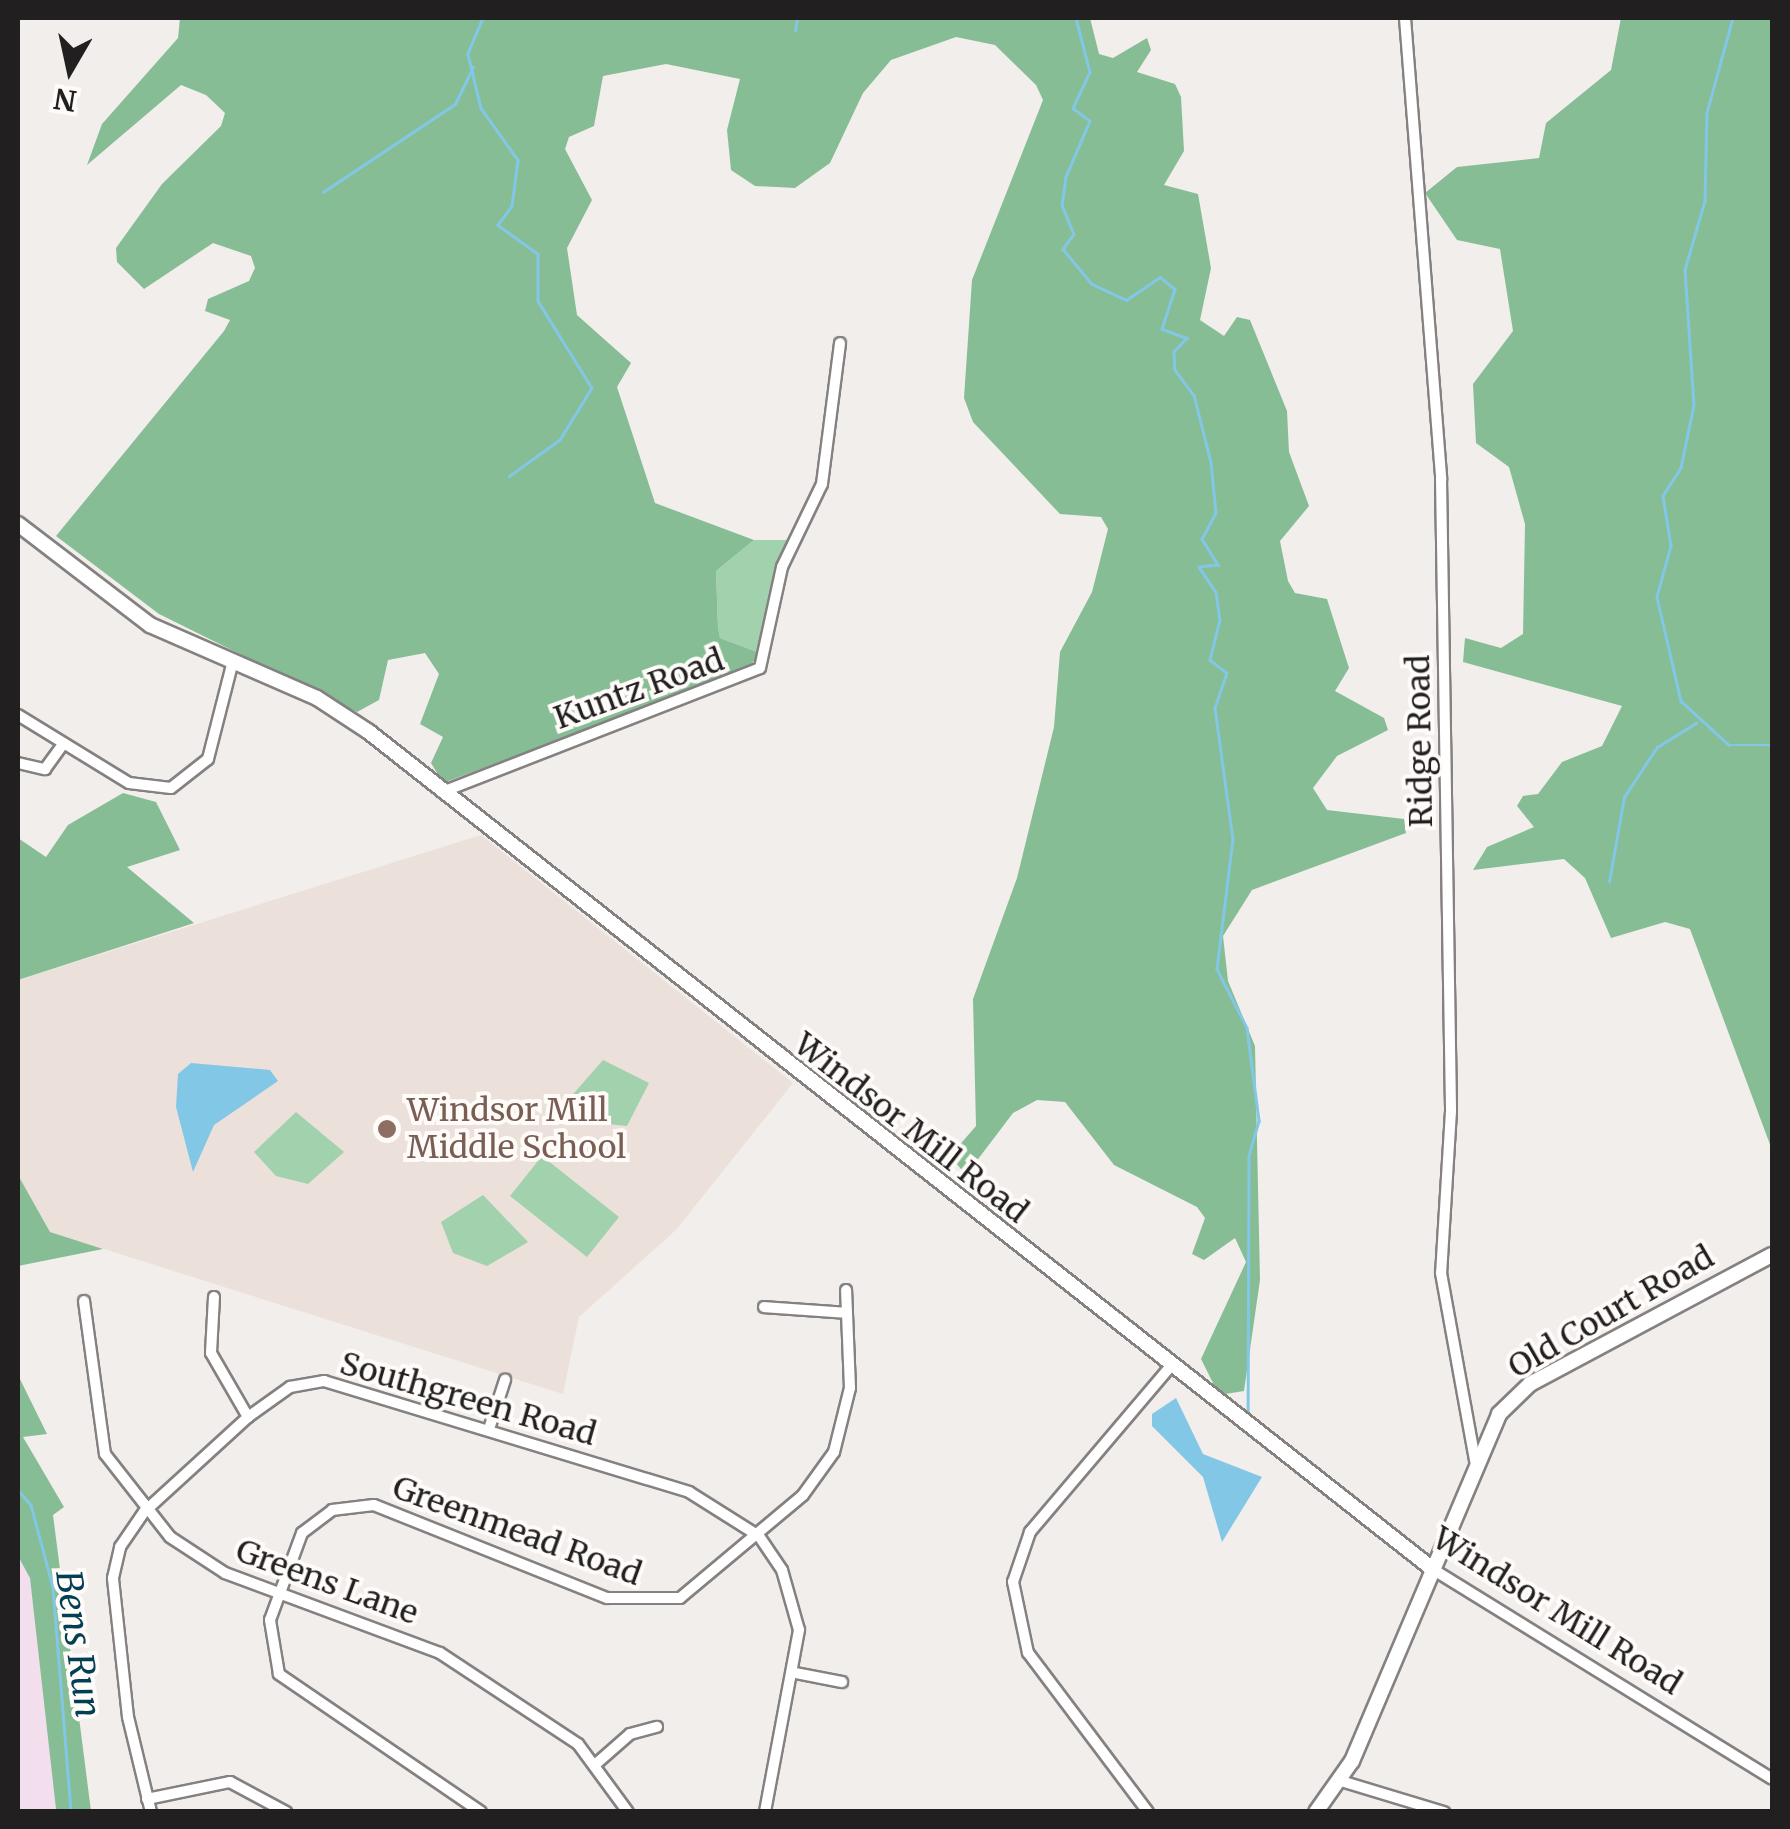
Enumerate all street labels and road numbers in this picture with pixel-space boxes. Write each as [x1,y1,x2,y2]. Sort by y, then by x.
street label: Kuntz Road [549,641,729,737]
street label: Ridge Road [1399,654,1441,828]
street label: Windsor Mill Road [786,1025,1036,1231]
street label: Old Court Road [1501,1238,1721,1386]
street label: Southgreen Road [336,1344,600,1454]
street label: Greenmead Road [387,1468,647,1594]
street label: Windsor Mill Road [1426,1519,1688,1703]
street label: Greens Lane [231,1531,423,1633]

